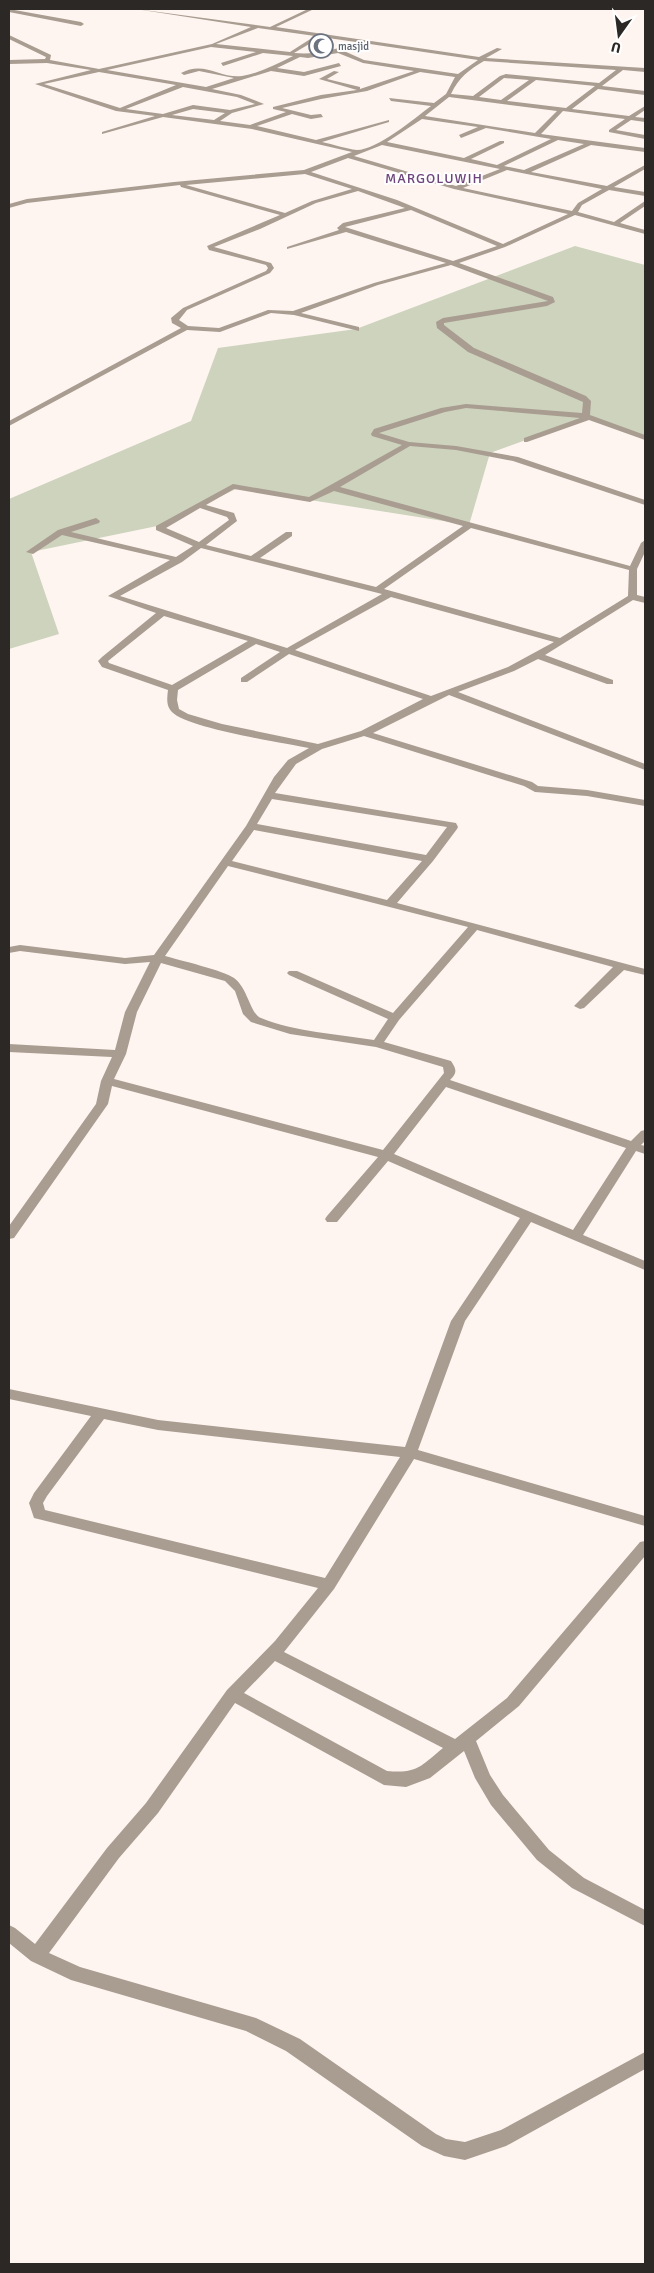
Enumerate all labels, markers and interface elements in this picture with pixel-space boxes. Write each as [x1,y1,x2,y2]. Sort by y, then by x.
north arrow [594,10,644,60]
mosque icon: masjid [308,33,334,59]
text: U [609,38,623,57]
place label: masjid [338,40,369,53]
district label: MARGOLUWIH [385,170,483,187]

